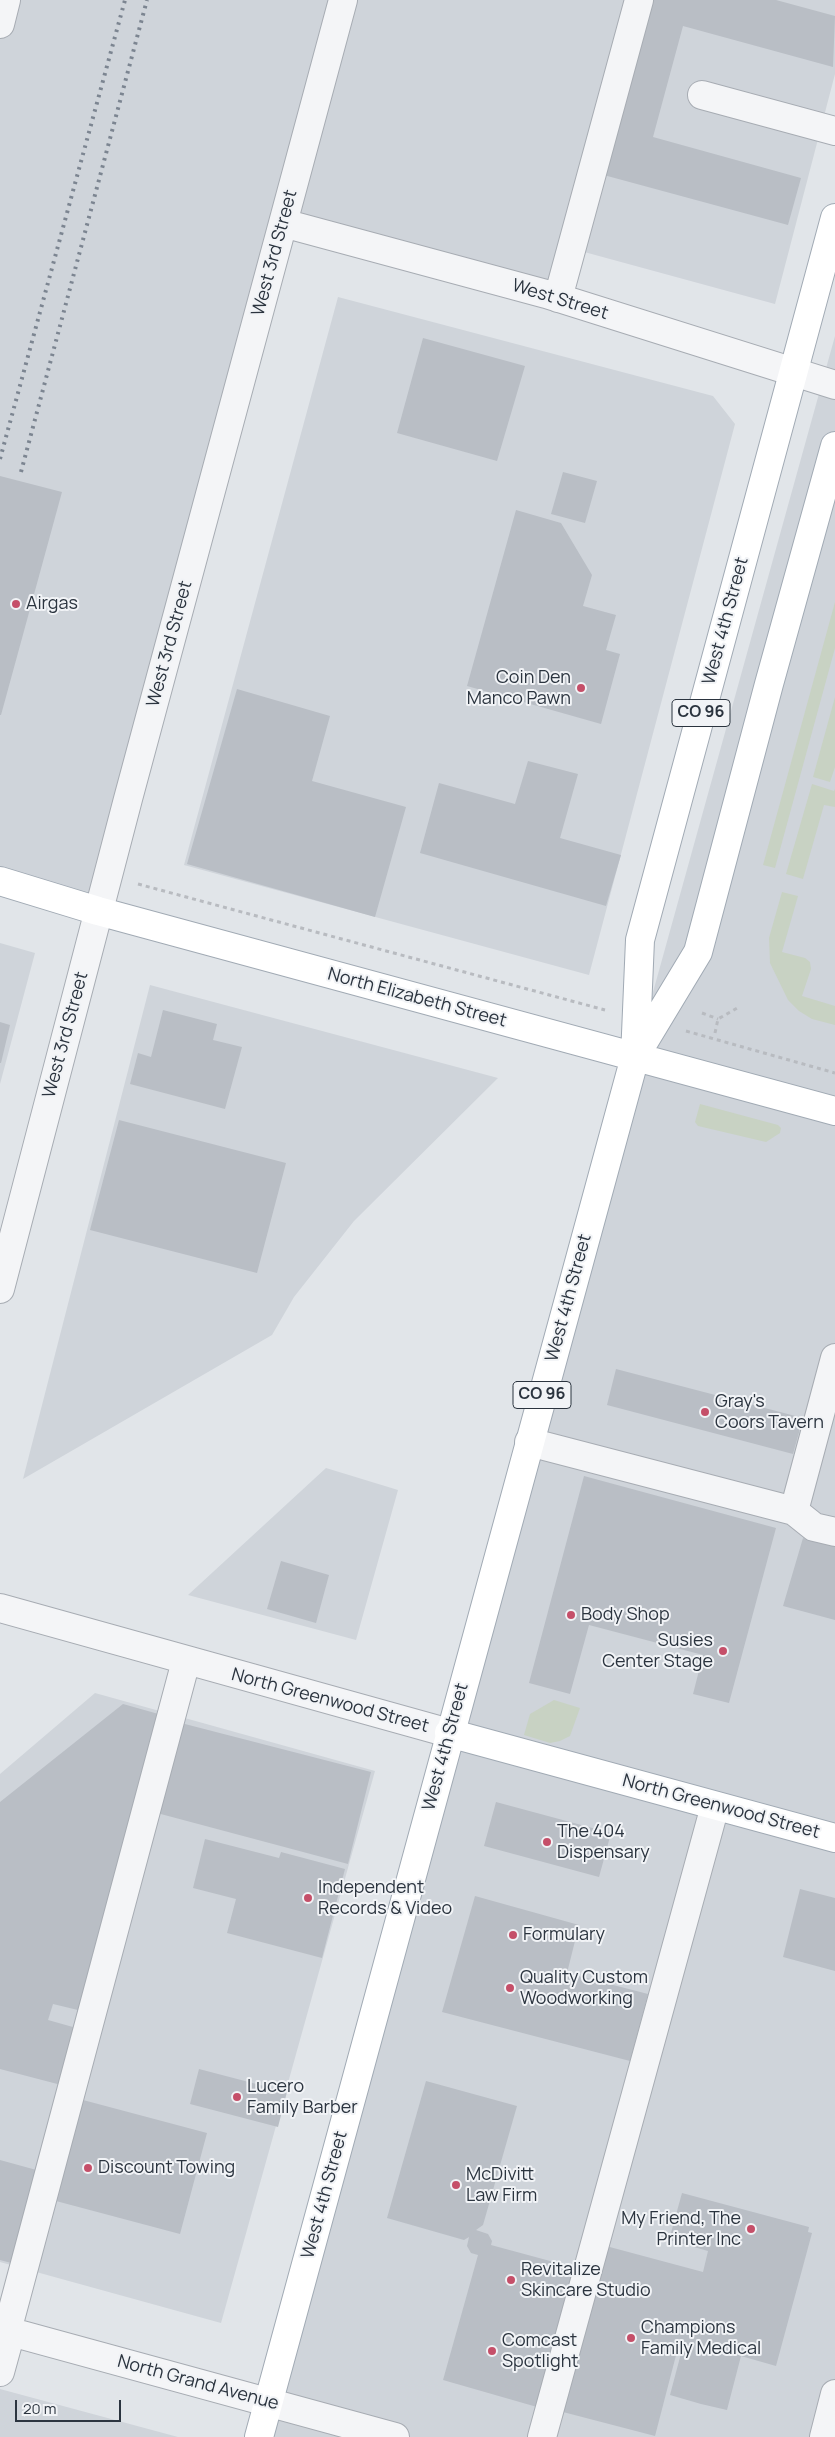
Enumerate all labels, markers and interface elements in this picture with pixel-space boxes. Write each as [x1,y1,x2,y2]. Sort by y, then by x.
street label: West 3rd Street [248,187,302,319]
street label: West Street [509,275,611,325]
street label: West 4th Street [699,555,753,687]
street label: West 3rd Street [143,578,197,710]
place label: Airgas [26,593,78,615]
marker: Airgas [10,598,22,610]
place label: Coin Den Manco Pawn [467,667,571,710]
marker: Coin Den Manco Pawn [575,682,587,694]
road number: CO 96 [672,700,730,726]
street label: North Elizabeth Street [325,964,509,1032]
street label: West 3rd Street [39,969,93,1101]
street label: West 4th Street [542,1232,596,1364]
road number: CO 96 [513,1382,571,1408]
place label: Gray's Coors Tavern [715,1391,824,1434]
marker: Gray's Coors Tavern [699,1406,711,1418]
place label: Body Shop [581,1604,670,1626]
marker: Body Shop [565,1609,577,1621]
place label: Susies Center Stage [602,1630,713,1672]
marker: Susies Center Stage [717,1645,729,1657]
street label: North Greenwood Street [229,1664,431,1738]
street label: West 4th Street [419,1681,473,1813]
street label: North Greenwood Street [620,1770,822,1844]
place label: The 404 Dispensary [557,1821,650,1864]
marker: The 404 Dispensary [541,1836,553,1848]
place label: Independent Records & Video [318,1877,452,1920]
marker: Independent Records & Video [302,1892,314,1904]
place label: Formulary [523,1924,605,1946]
marker: Formulary [507,1929,519,1941]
place label: Quality Custom Woodworking [520,1967,648,2010]
marker: Quality Custom Woodworking [504,1982,516,1994]
place label: Lucero Family Barber [247,2076,358,2118]
marker: Lucero Family Barber [231,2091,243,2103]
street label: West 4th Street [298,2129,352,2261]
place label: Discount Towing [98,2157,235,2179]
marker: Discount Towing [82,2162,94,2174]
place label: McDivitt Law Firm [466,2164,537,2206]
marker: McDivitt Law Firm [450,2179,462,2191]
place label: My Friend, The Printer Inc [621,2208,741,2250]
marker: My Friend, The Printer Inc [745,2223,757,2235]
place label: Revitalize Skincare Studio [521,2259,651,2302]
marker: Revitalize Skincare Studio [505,2274,517,2286]
place label: Champions Family Medical [641,2317,761,2360]
place label: Comcast Spotlight [502,2330,579,2372]
marker: Champions Family Medical [625,2332,637,2344]
marker: Comcast Spotlight [486,2345,498,2357]
street label: North Grand Avenue [115,2351,281,2415]
scale bar [18,2390,124,2422]
text: 20 m [23,2398,56,2419]

